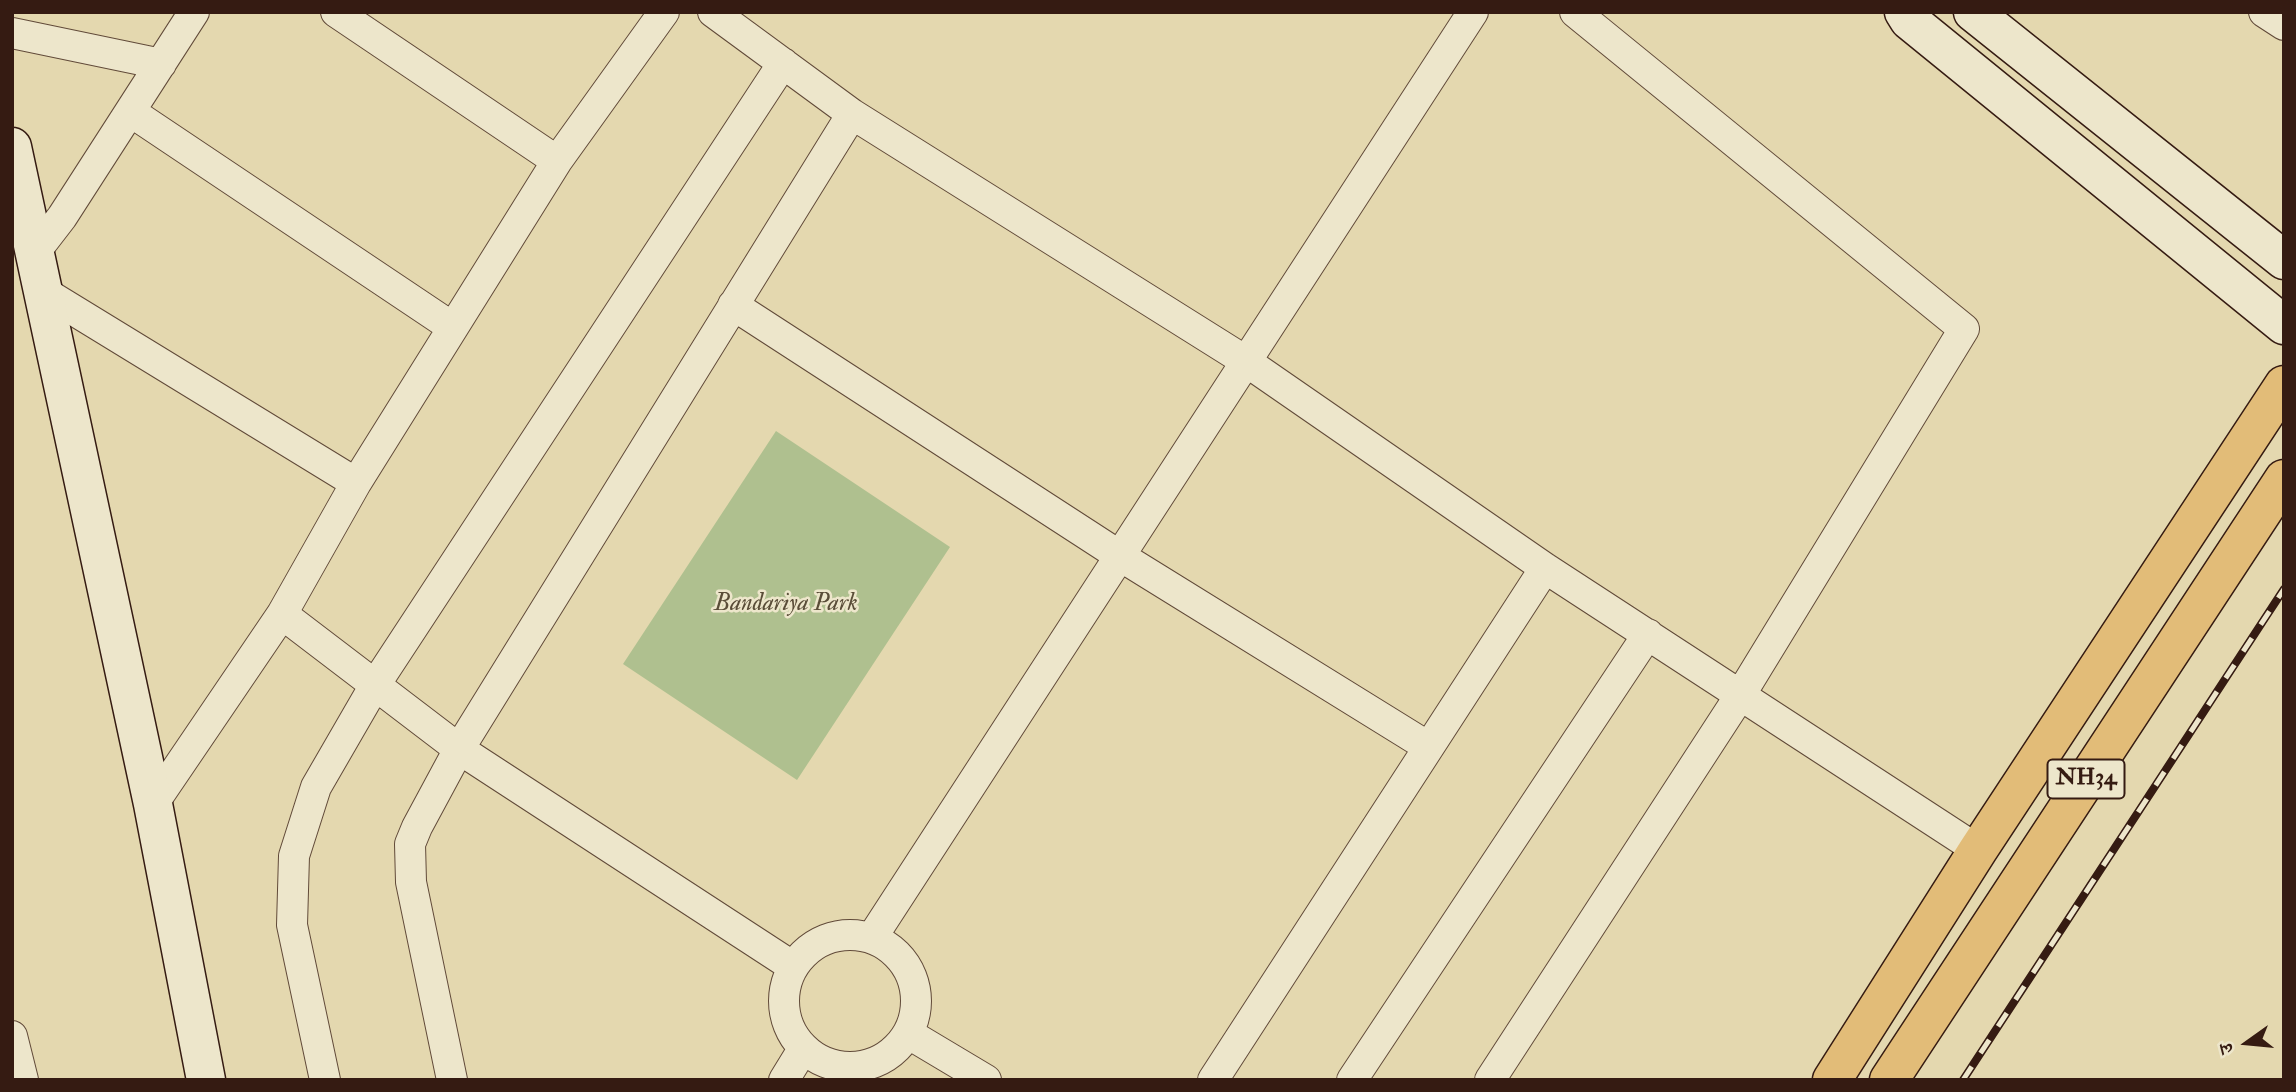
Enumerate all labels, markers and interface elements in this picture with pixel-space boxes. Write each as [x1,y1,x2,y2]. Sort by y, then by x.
park label: Bandariya Park [714,591,858,619]
road number: NH34 [2048,760,2124,799]
north arrow [2212,1008,2282,1078]
text: उ [2214,1041,2240,1056]

